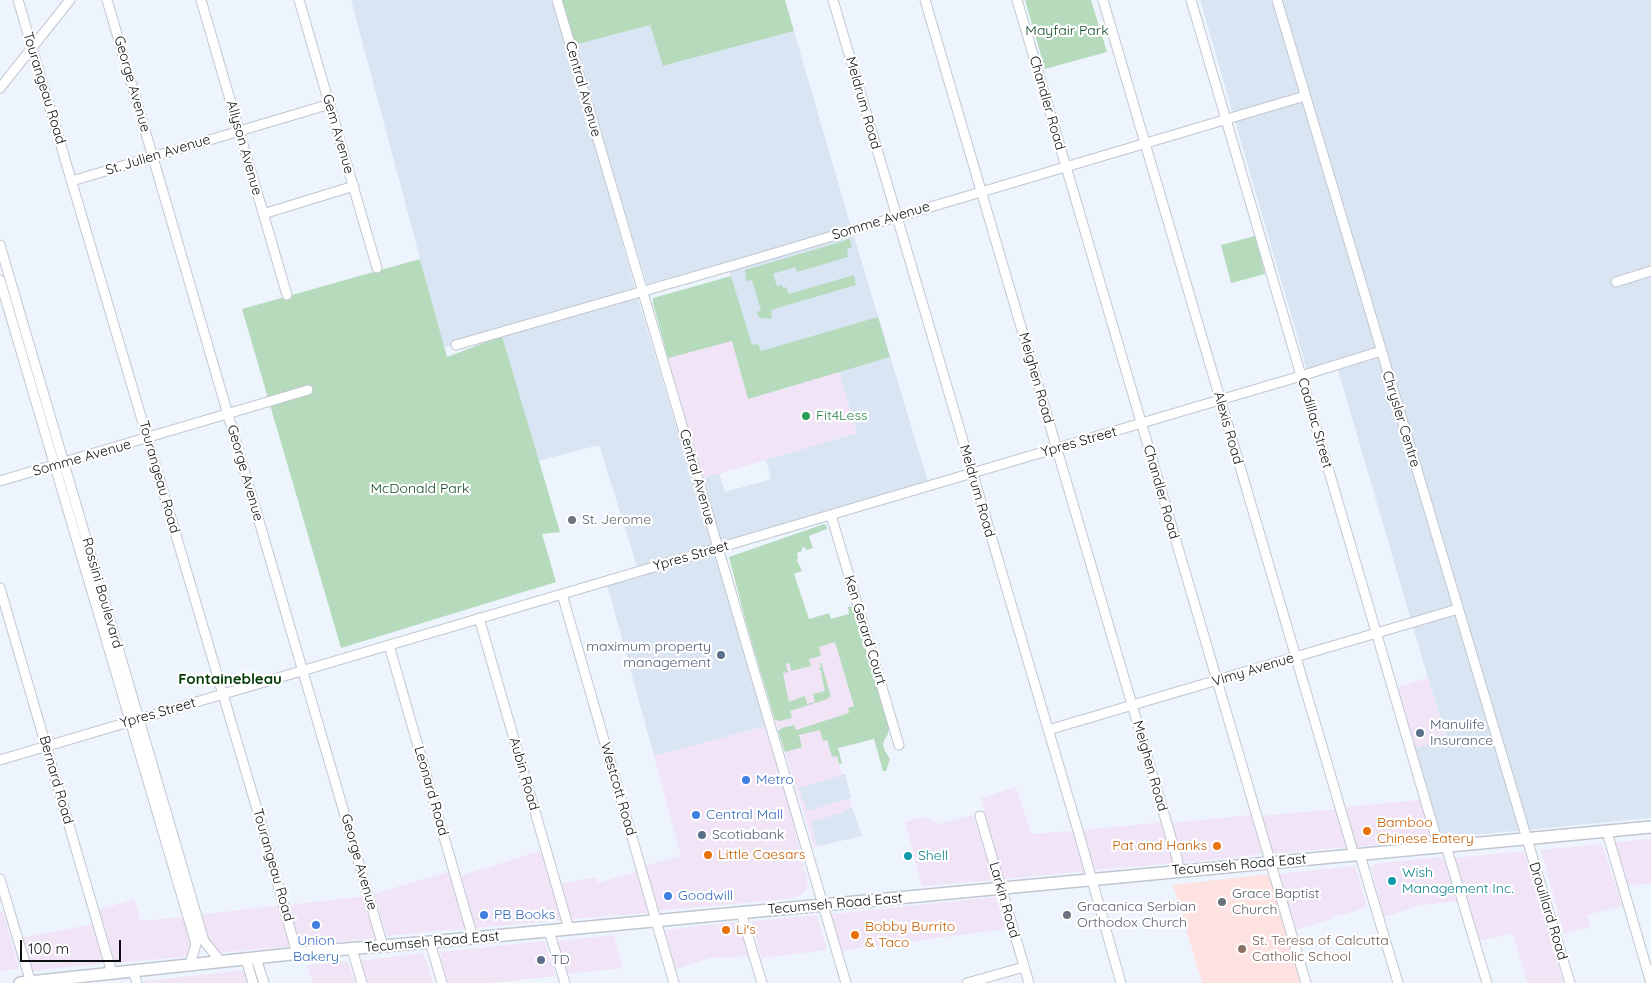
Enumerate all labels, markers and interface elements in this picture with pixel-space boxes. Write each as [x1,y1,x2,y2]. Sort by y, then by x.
park label: Mayfair Park [1025,23,1109,39]
street label: Tourangeau Road [19,30,69,146]
street label: George Avenue [110,34,154,134]
street label: Central Avenue [561,39,605,139]
street label: Chandler Road [1026,54,1068,152]
street label: Meldrum Road [842,55,884,151]
street label: Gem Avenue [319,92,357,176]
street label: Allyson Avenue [222,99,266,197]
street label: St. Julien Avenue [103,131,213,179]
street label: Somme Avenue [830,198,932,244]
street label: Meighen Road [1015,331,1057,425]
street label: Chrysler Centre [1378,369,1424,469]
street label: Cadillac Street [1294,376,1336,470]
street label: Alexis Road [1210,390,1246,466]
place label: Fit4Less [816,408,868,424]
marker: Fit4Less [800,410,812,422]
street label: Tourangeau Road [135,419,183,535]
street label: George Avenue [223,423,267,523]
street label: Ypres Street [1039,423,1119,461]
street label: Central Avenue [675,427,719,527]
street label: Somme Avenue [31,436,133,480]
street label: Meldrum Road [956,443,998,539]
street label: Chandler Road [1140,443,1182,541]
park label: McDonald Park [370,481,470,497]
place label: St. Jerome [582,512,651,528]
marker: St. Jerome [566,514,578,526]
street label: Rossini Boulevard [78,536,126,650]
street label: Ypres Street [651,537,731,575]
street label: Ken Gerard Court [840,573,890,687]
place label: maximum property management [586,639,711,672]
marker: maximum property management [715,649,727,661]
street label: Vimy Avenue [1210,650,1296,690]
district label: Fontainebleau [178,670,282,688]
street label: Ypres Street [118,694,198,732]
place label: Manulife Insurance [1430,717,1493,750]
street label: Meighen Road [1129,719,1171,813]
marker: Manulife Insurance [1414,727,1426,739]
street label: Bernard Road [35,734,77,826]
street label: Aubin Road [506,736,542,812]
street label: Westcott Road [597,740,639,838]
street label: Leonard Road [410,744,452,838]
place label: Metro [756,772,794,788]
marker: Metro [740,774,752,786]
street label: Tourangeau Road [249,807,297,923]
place label: Central Mall [706,807,783,823]
marker: Central Mall [690,809,702,821]
street label: George Avenue [337,812,381,912]
place label: Bamboo Chinese Eatery [1377,815,1474,848]
marker: Bamboo Chinese Eatery [1361,825,1373,837]
place label: Scotiabank [712,827,784,843]
marker: Scotiabank [696,829,708,841]
place label: Pat and Hanks [1112,838,1207,854]
marker: Pat and Hanks [1211,840,1223,852]
place label: Little Caesars [718,847,805,863]
place label: Shell [918,848,948,864]
marker: Little Caesars [702,849,714,861]
marker: Shell [902,850,914,862]
street label: Tecumseh Road East [1171,851,1307,879]
street label: Larkin Road [985,860,1023,940]
street label: Drouillard Road [1525,860,1571,962]
place label: Wish Management Inc. [1402,865,1514,898]
marker: Wish Management Inc. [1386,875,1398,887]
place label: Grace Baptist Church [1232,886,1320,919]
place label: Goodwill [678,888,733,904]
marker: Goodwill [662,890,674,902]
street label: Tecumseh Road East [767,890,903,918]
marker: Grace Baptist Church [1216,896,1228,908]
place label: Gracanica Serbian Orthodox Church [1077,899,1196,932]
place label: PB Books [494,907,555,923]
marker: PB Books [478,909,490,921]
marker: Gracanica Serbian Orthodox Church [1061,909,1073,921]
marker: Union Bakery [310,919,322,931]
place label: Bobby Burrito & Taco [865,919,955,952]
place label: Li's [736,922,756,938]
marker: Li's [720,924,732,936]
street label: Tecumseh Road East [364,928,500,956]
marker: Bobby Burrito & Taco [849,929,861,941]
scale bar [22,930,124,962]
place label: Union Bakery [293,933,339,966]
place label: St. Teresa of Calcutta Catholic School [1252,933,1389,966]
text: 100 m [28,939,69,958]
marker: St. Teresa of Calcutta Catholic School [1236,943,1248,955]
place label: TD [551,952,570,968]
marker: TD [535,954,547,966]

